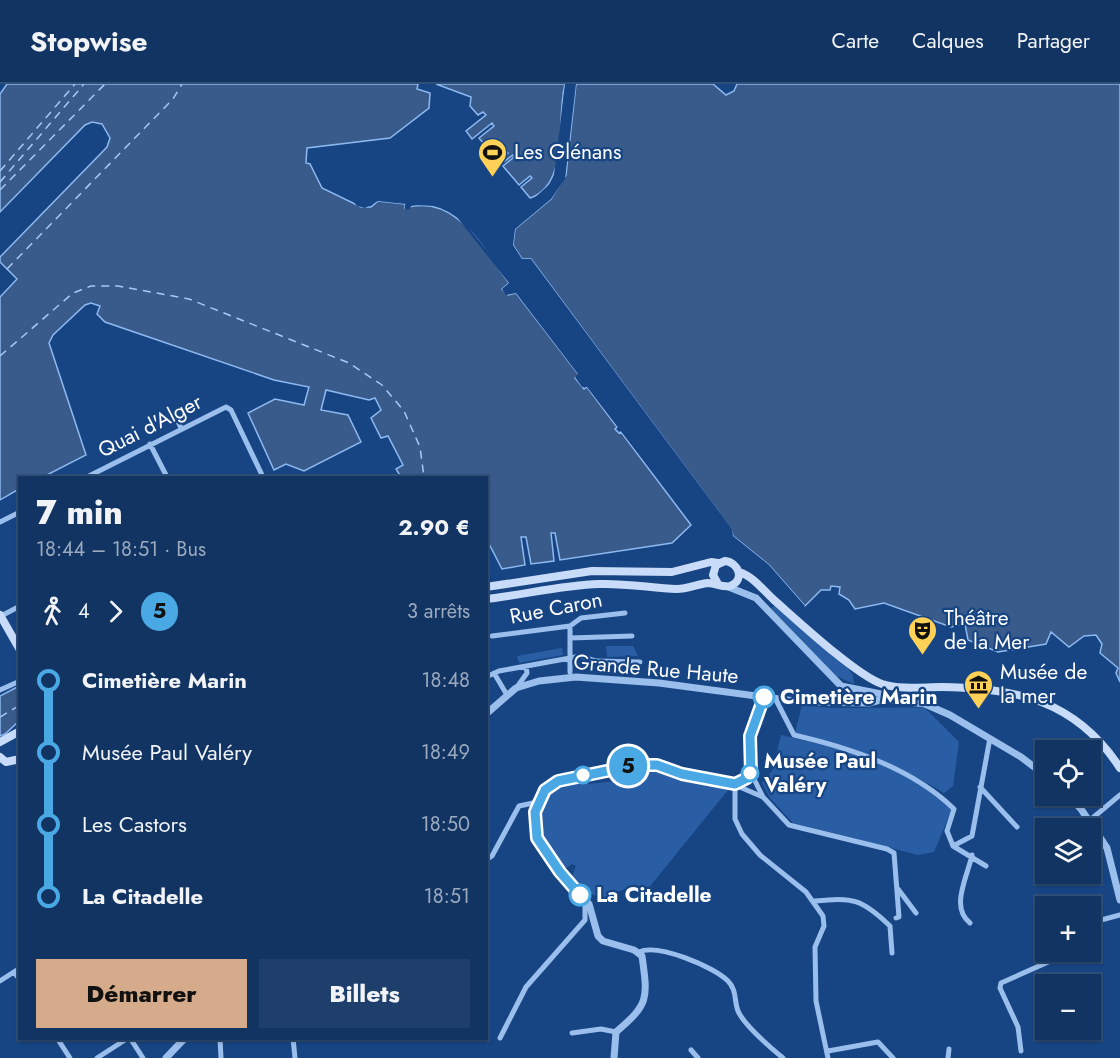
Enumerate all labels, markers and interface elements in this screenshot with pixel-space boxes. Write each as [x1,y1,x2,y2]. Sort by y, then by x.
text: Stopwise [30,21,148,62]
text: Carte [832,26,879,56]
text: Calques [912,26,984,56]
text: Partager [1017,26,1090,56]
sports icon: Les Glénans [477,136,509,178]
place label: Les Glénans [514,137,622,167]
street label: Quai d'Alger [93,387,208,465]
text: 7 min [36,489,123,536]
text: 2.90 € [398,511,470,543]
text: 18:44 – 18:51 · Bus [36,535,206,564]
street label: Rue Caron [507,584,605,632]
icon: walk [36,595,69,628]
icon: forward [99,595,132,628]
text: 5 [153,596,166,626]
text: 4 [78,597,90,626]
text: 3 arrêts [407,597,470,626]
place label: Théâtre de la Mer [944,603,1030,657]
theatre icon: Théâtre de la Mer [907,614,939,656]
street label: Grande Rue Haute [572,647,740,691]
place label: Musée de la mer [1000,657,1087,711]
text: Cimetière Marin [82,664,247,696]
text: 18:48 [422,666,470,695]
museum icon: Musée de la mer [963,668,995,710]
place label: Cimetière Marin [780,682,937,712]
marker: Cimetière Marin [753,686,775,708]
text: Musée Paul Valéry [82,736,252,768]
text: 18:49 [421,738,470,767]
map controls [1035,740,1101,1040]
button: locate [1035,740,1101,806]
line badge: 5 [608,746,648,786]
place label: Musée Paul Valéry [763,746,876,800]
text: 5 [621,751,635,781]
marker: Musée Paul Valéry [741,764,759,782]
unlabelled marker [574,766,592,784]
text: Les Castors [82,808,187,840]
text: 18:50 [421,810,470,839]
button: layers [1035,818,1101,884]
text: La Citadelle [82,880,203,912]
place label: La Citadelle [596,880,712,910]
text: 18:51 [424,882,470,911]
marker: La Citadelle [569,884,591,906]
button: + [1035,896,1101,962]
button: Démarrer [36,959,247,1028]
button: Billets [259,959,470,1028]
button: − [1035,974,1101,1040]

